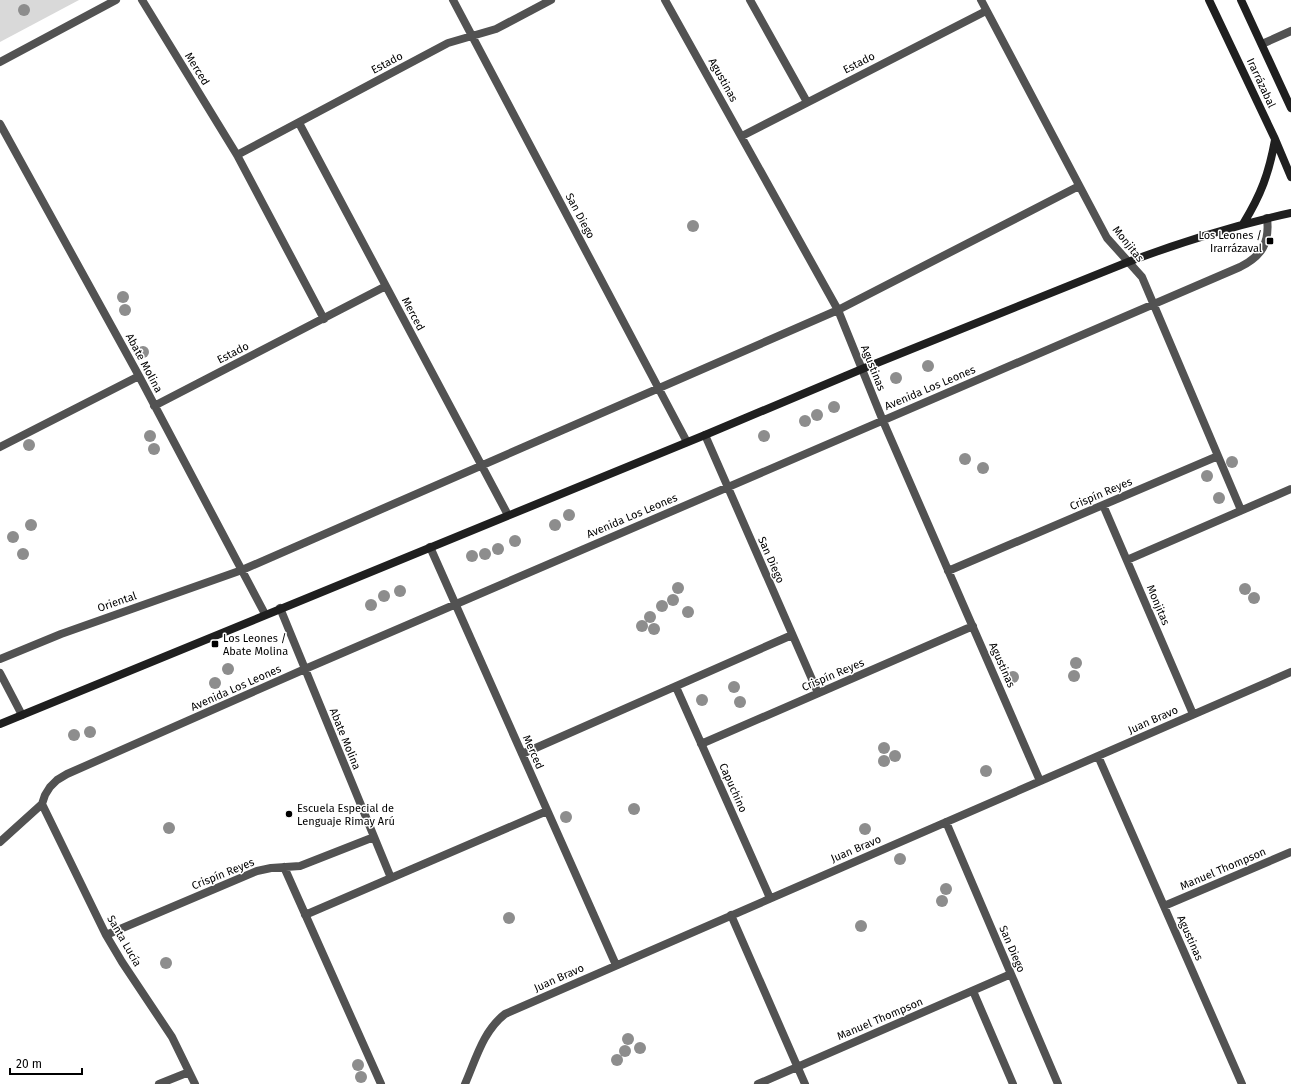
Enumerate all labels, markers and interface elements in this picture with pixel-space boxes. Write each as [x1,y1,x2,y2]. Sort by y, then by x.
street label: Estado [369,49,405,77]
street label: Merced [182,50,212,88]
street label: Estado [841,50,877,76]
street label: Agustinas [706,56,740,104]
street label: Irarrázabal [1244,56,1278,110]
street label: San Diego [563,191,597,241]
street label: Monjitas [1110,223,1146,265]
place label: Los Leones / Irarrázaval [1198,229,1262,255]
marker: Los Leones / Irarrázaval [1265,236,1275,246]
street label: Merced [399,295,427,333]
street label: Abate Molina [123,331,165,395]
street label: Estado [215,340,251,366]
street label: Agustinas [858,343,888,393]
street label: Avenida Los Leones [883,363,977,413]
street label: Crispín Reyes [1068,475,1134,513]
street label: Avenida Los Leones [585,491,679,541]
street label: San Diego [755,535,787,585]
street label: Monjitas [1144,583,1172,627]
street label: Oriental [96,589,138,615]
place label: Los Leones / Abate Molina [223,632,288,658]
marker: Los Leones / Abate Molina [210,639,220,649]
street label: Agustinas [986,640,1018,690]
street label: Crispín Reyes [800,656,866,694]
street label: Avenida Los Leones [189,662,283,714]
street label: Juan Bravo [1126,703,1180,737]
street label: Abate Molina [327,706,363,772]
street label: Merced [520,733,546,771]
street label: Capuchino [716,761,750,815]
place label: Escuela Especial de Lenguaje Rimay Arú [297,802,395,828]
marker: Escuela Especial de Lenguaje Rimay Arú [284,809,294,819]
street label: Juan Bravo [829,833,883,865]
street label: Manuel Thompson [1178,845,1268,893]
street label: Crispín Reyes [190,856,256,892]
street label: Santa Lucía [104,913,144,969]
street label: Agustinas [1174,913,1206,963]
street label: San Diego [996,924,1028,974]
street label: Juan Bravo [532,961,586,995]
street label: Manuel Thompson [835,995,925,1043]
scale bar [10,1050,82,1076]
text: 20 m [16,1057,42,1071]

